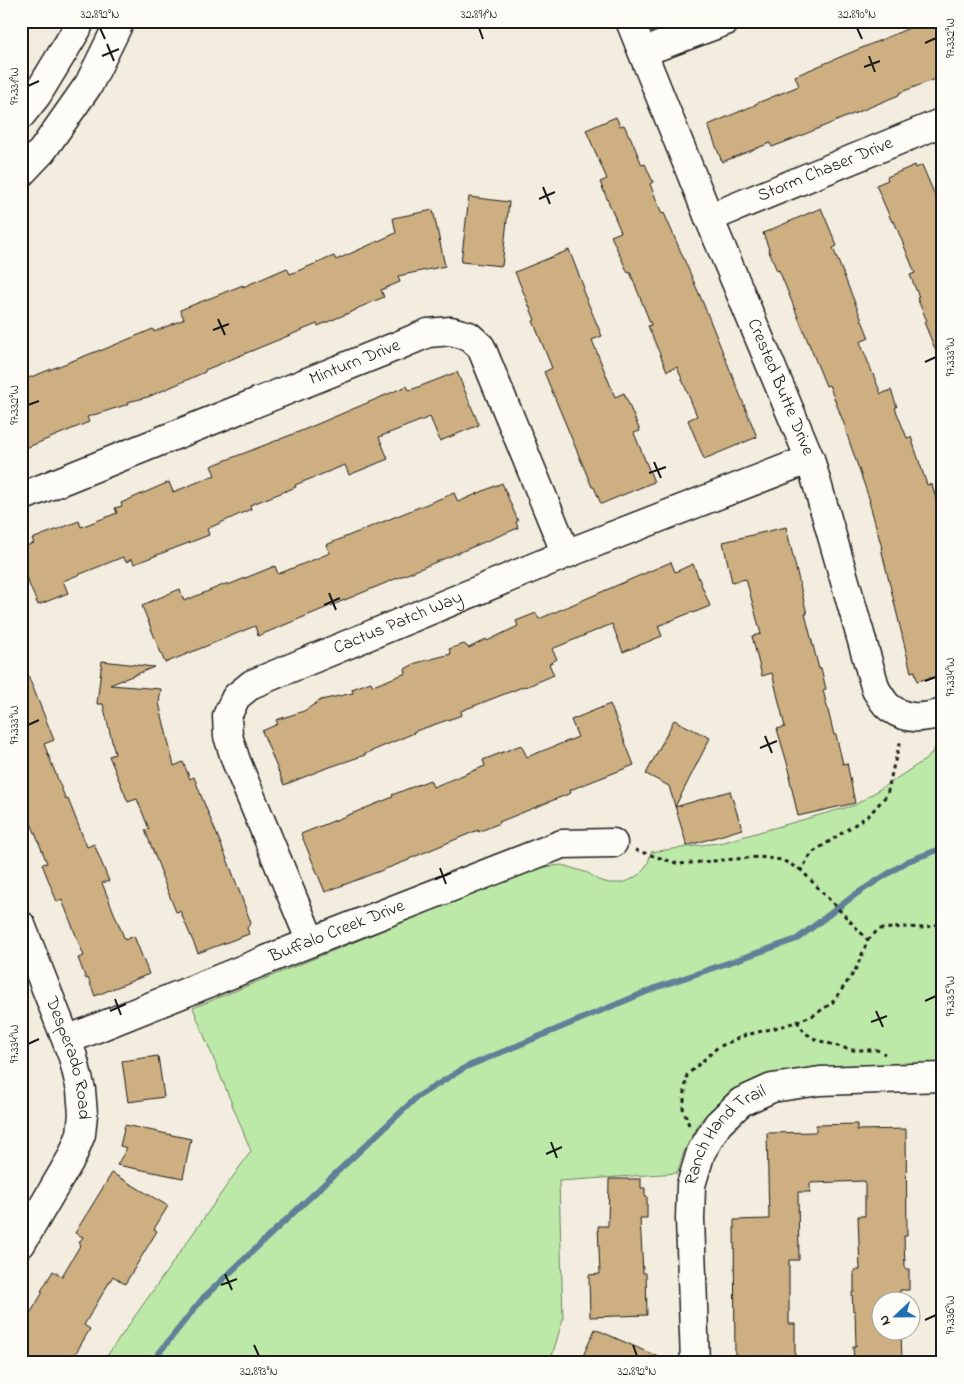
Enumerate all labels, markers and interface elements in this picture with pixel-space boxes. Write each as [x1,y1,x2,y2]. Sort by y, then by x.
text: 32.892°N [81,6,119,24]
text: 32.891°N [461,6,497,24]
text: 32.890°N [838,6,876,24]
text: 97.332°W [942,18,960,58]
text: 97.331°W [6,67,24,105]
street label: Storm Chaser Drive [754,130,898,210]
street label: Crested Butte Drive [740,315,821,461]
street label: Minturn Drive [306,333,405,393]
text: 97.333°W [942,338,960,376]
text: 97.332°W [6,385,24,425]
street label: Cactus Patch Way [330,585,467,662]
text: 97.334°W [942,658,960,696]
text: 97.333°W [6,706,24,744]
street label: Buffalo Creek Drive [265,893,410,971]
text: 97.335°W [942,976,960,1016]
street label: Desperado Road [37,992,96,1121]
text: 97.334°W [6,1025,24,1063]
street label: Ranch Hand Trail [679,1079,770,1189]
north arrow [872,1292,922,1342]
text: 97.336°W [942,1296,960,1334]
text: N [874,1312,897,1329]
text: 32.893°N [240,1363,278,1381]
text: 32.892°N [618,1363,656,1381]

